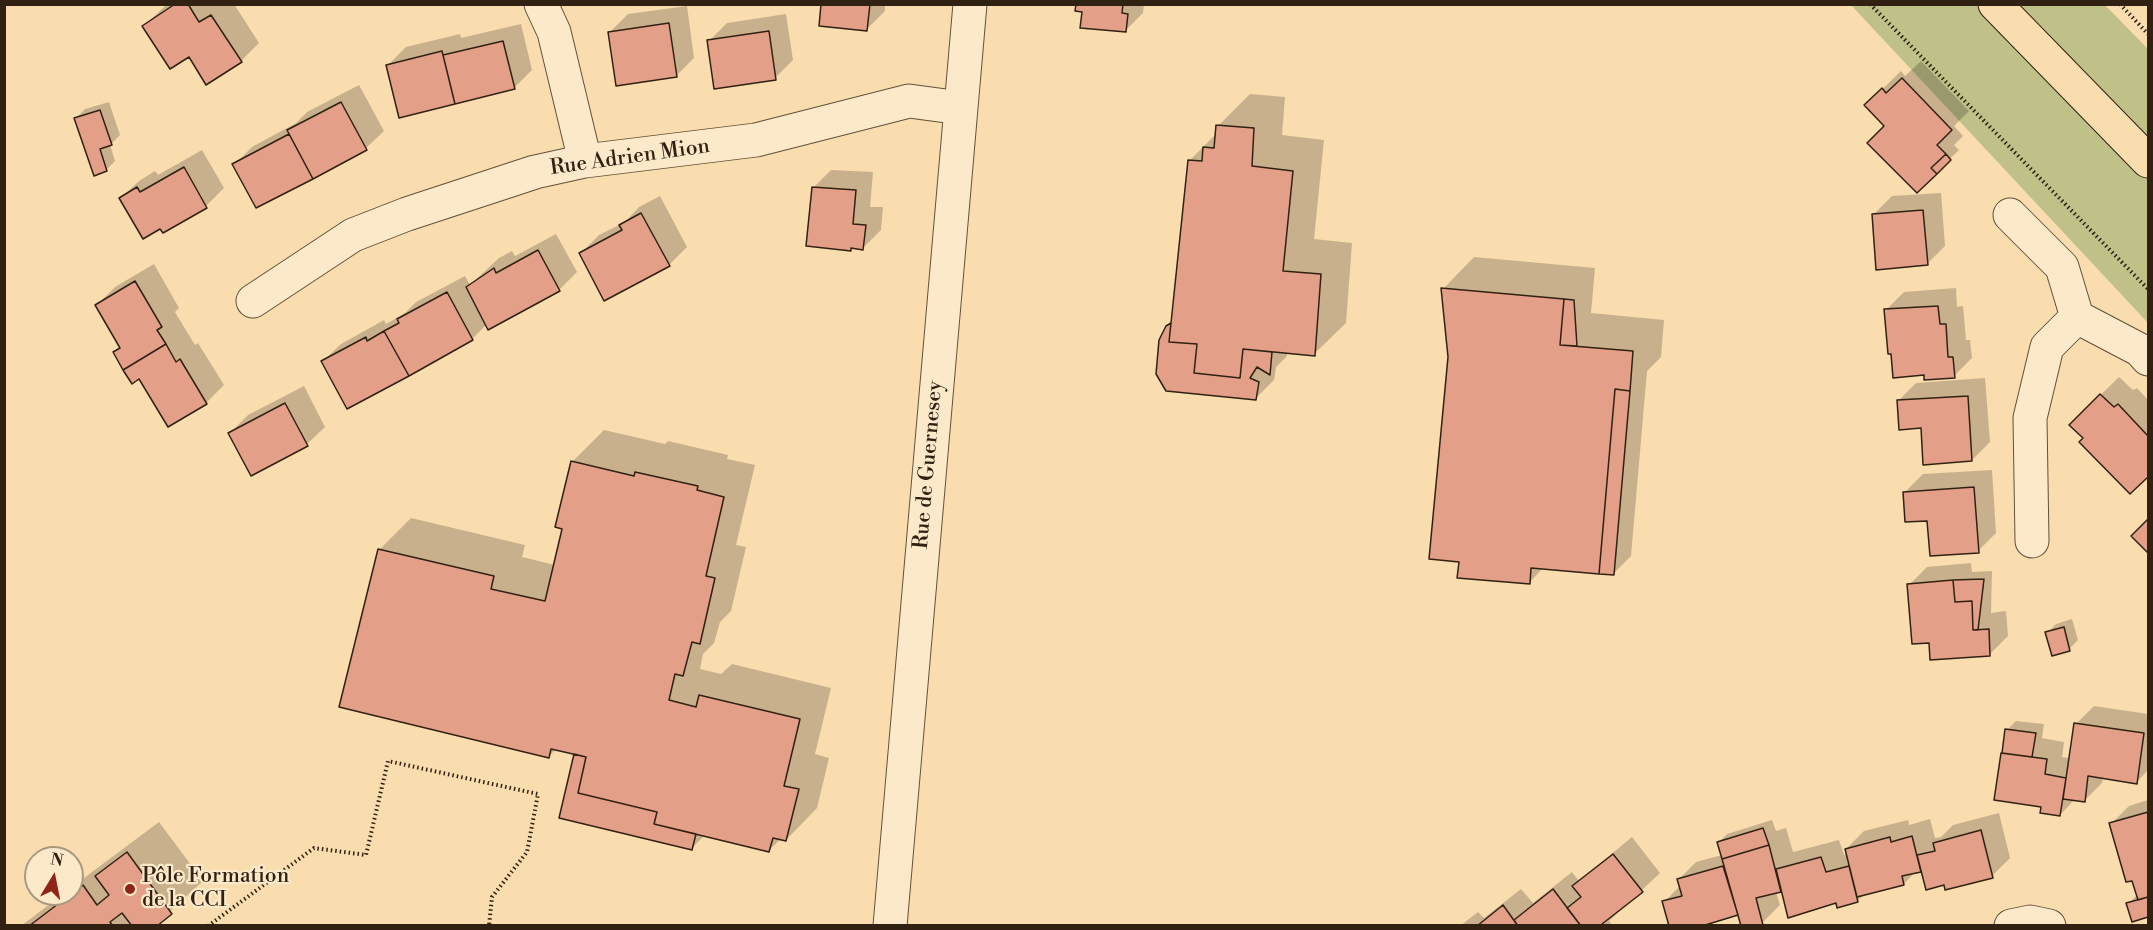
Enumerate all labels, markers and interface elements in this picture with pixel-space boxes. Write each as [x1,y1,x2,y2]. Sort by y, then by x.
street label: Rue Adrien Mion [548,134,712,182]
street label: Rue de Guernesey [909,380,949,550]
north arrow [24,846,84,906]
text: N [49,849,65,871]
place label: Pôle Formation de la CCI [142,864,289,914]
marker: Pôle Formation de la CCI [123,882,137,896]

